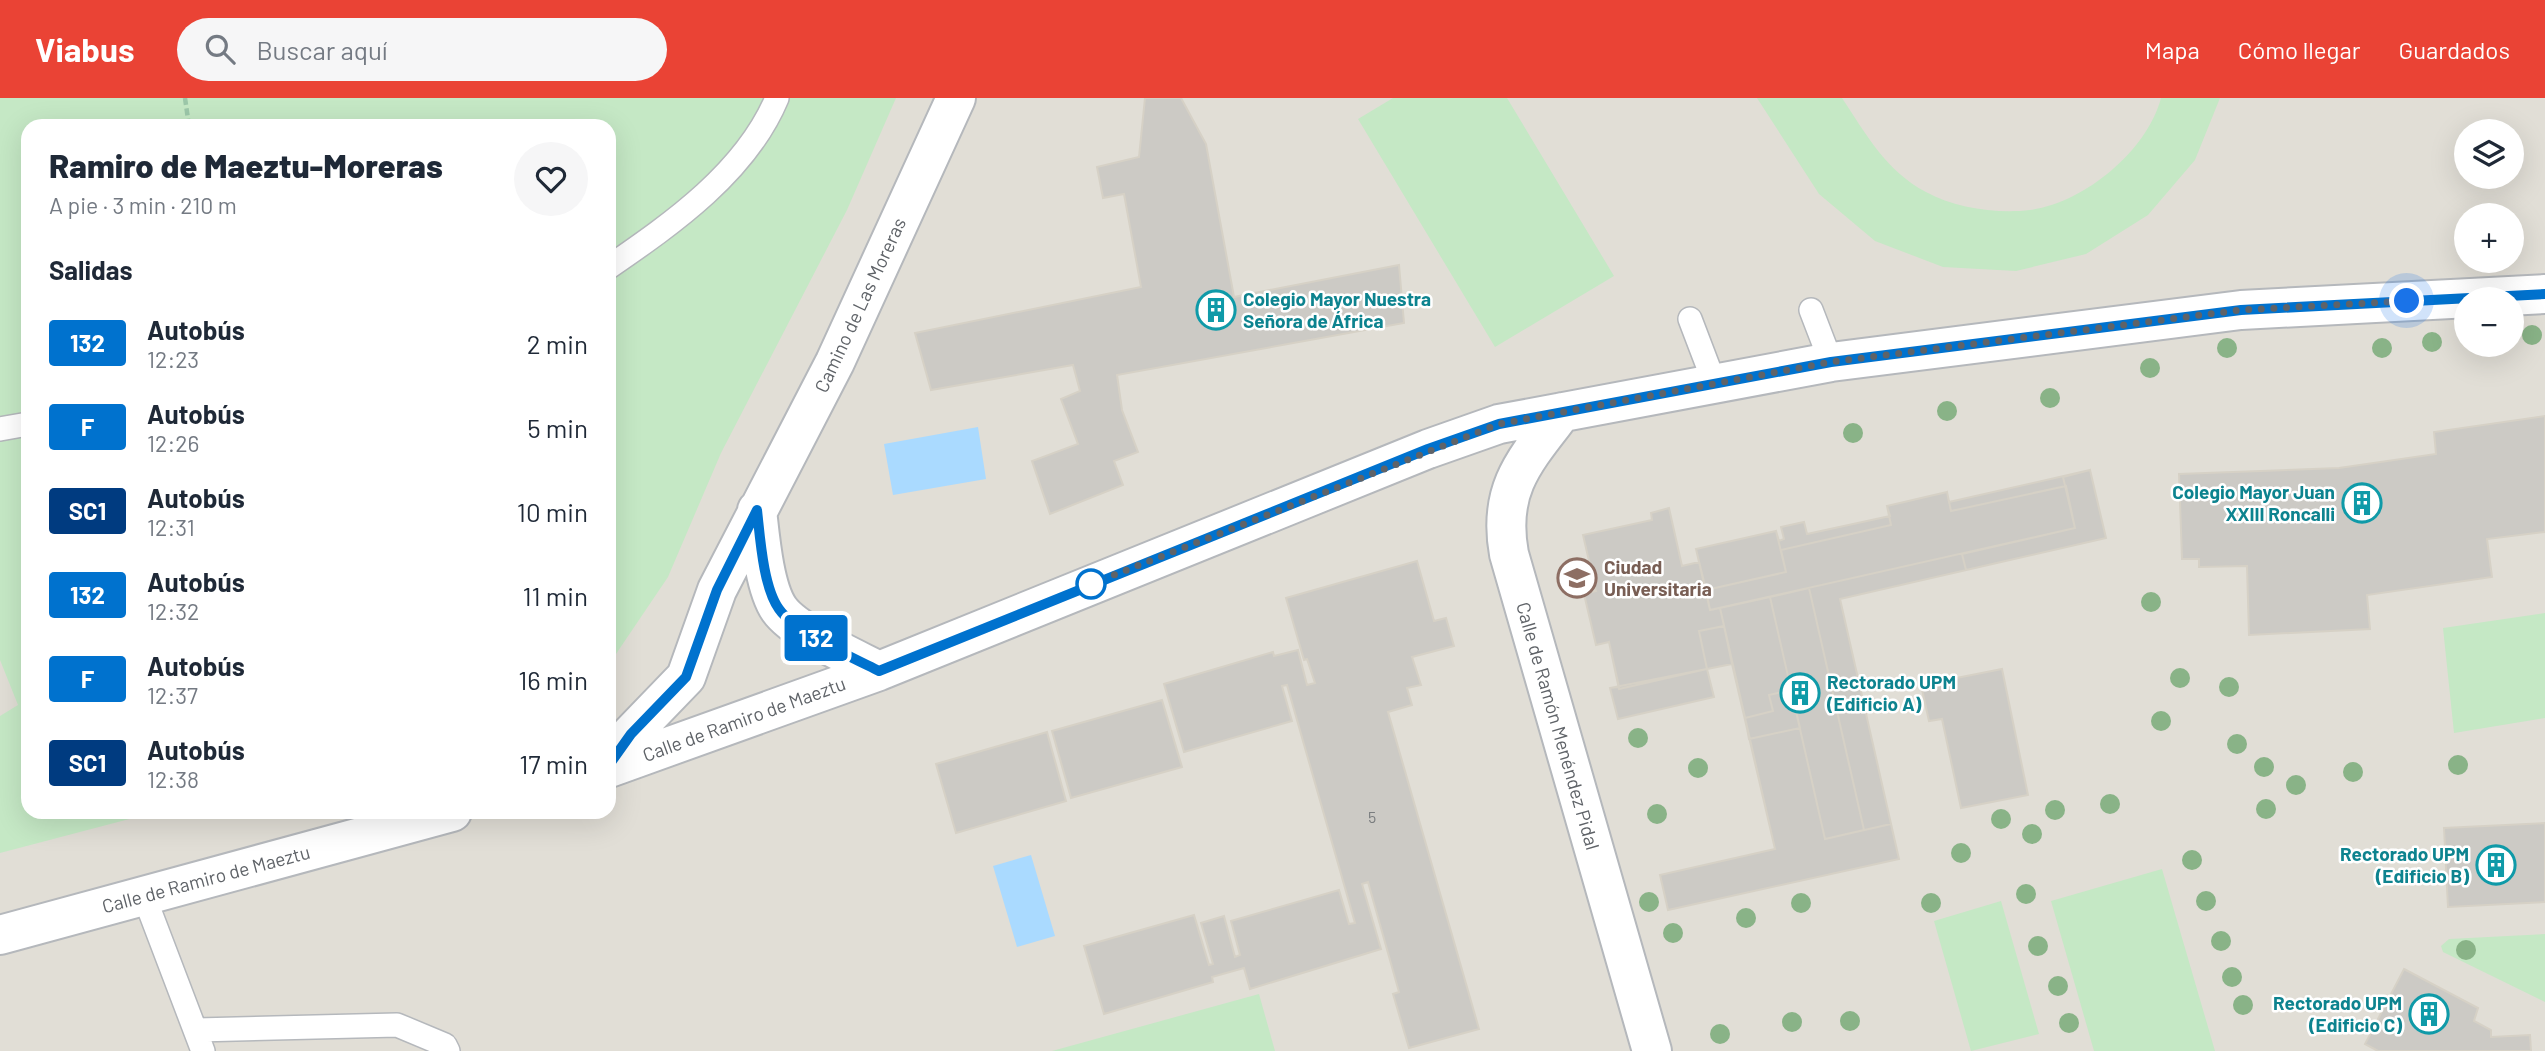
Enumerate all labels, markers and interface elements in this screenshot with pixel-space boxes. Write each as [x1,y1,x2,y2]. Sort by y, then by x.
search box [177,18,667,81]
text: Viabus [35,29,135,69]
icon: search [201,30,239,68]
text: Buscar aquí [257,34,388,65]
text: Mapa [2145,35,2200,64]
text: Cómo llegar [2238,35,2360,64]
text: Guardados [2398,35,2510,64]
map controls [2454,119,2524,357]
button: layers [2454,119,2524,189]
button: heart [514,142,588,216]
text: Ramiro de Maeztu-Moreras [49,145,443,185]
text: A pie · 3 min · 210 m [49,191,237,219]
button: + [2454,203,2524,273]
street label: Camino de Las Moreras [809,214,910,396]
text: Salidas [49,254,133,285]
your location [2389,283,2424,318]
place label: Colegio Mayor Nuestra Señora de África [1243,287,1431,332]
button: − [2454,287,2524,357]
building icon: Colegio Mayor Nuestra Señora de África [1195,289,1237,331]
text: Autobús [147,314,245,345]
text: 132 [70,328,105,357]
text: 2 min [527,328,588,359]
text: 12:23 [147,345,199,373]
text: Autobús [147,398,245,429]
text: F [81,412,94,441]
text: 5 min [527,412,588,443]
text: 12:26 [147,429,199,457]
place label: Colegio Mayor Juan XXIII Roncalli [2172,480,2335,525]
text: Autobús [147,482,245,513]
building icon: Colegio Mayor Juan XXIII Roncalli [2341,482,2383,524]
text: SC1 [69,496,106,525]
text: 10 min [517,496,588,527]
text: 12:31 [147,513,195,541]
place label: Ciudad Universitaria [1604,555,1712,600]
school or university icon: Ciudad Universitaria [1556,557,1598,599]
text: Autobús [147,566,245,597]
unlabelled marker [1076,569,1106,599]
text: 132 [70,580,105,609]
text: 11 min [522,580,588,611]
text: 12:32 [147,597,199,625]
street label: Calle de Ramón Menéndez Pidal [1512,599,1605,852]
line badge: 132 [776,615,856,661]
text: 132 [799,623,833,652]
text: Autobús [147,650,245,681]
text: F [81,664,94,693]
text: 16 min [518,664,588,695]
place label: Rectorado UPM (Edificio A) [1826,670,1956,715]
street label: Calle de Ramiro de Maeztu [639,671,848,766]
building icon: Rectorado UPM (Edificio A) [1779,672,1821,714]
text: 12:37 [147,681,198,709]
text: Autobús [147,734,245,765]
text: SC1 [69,748,106,777]
text: 17 min [519,748,588,779]
text: 12:38 [147,765,199,793]
house number: 5 [1368,807,1376,826]
street label: Calle de Ramiro de Maeztu [99,840,312,917]
place label: Rectorado UPM (Edificio B) [2340,842,2469,887]
building icon: Rectorado UPM (Edificio B) [2475,844,2517,886]
place label: Rectorado UPM (Edificio C) [2273,991,2402,1036]
building icon: Rectorado UPM (Edificio C) [2408,993,2450,1035]

